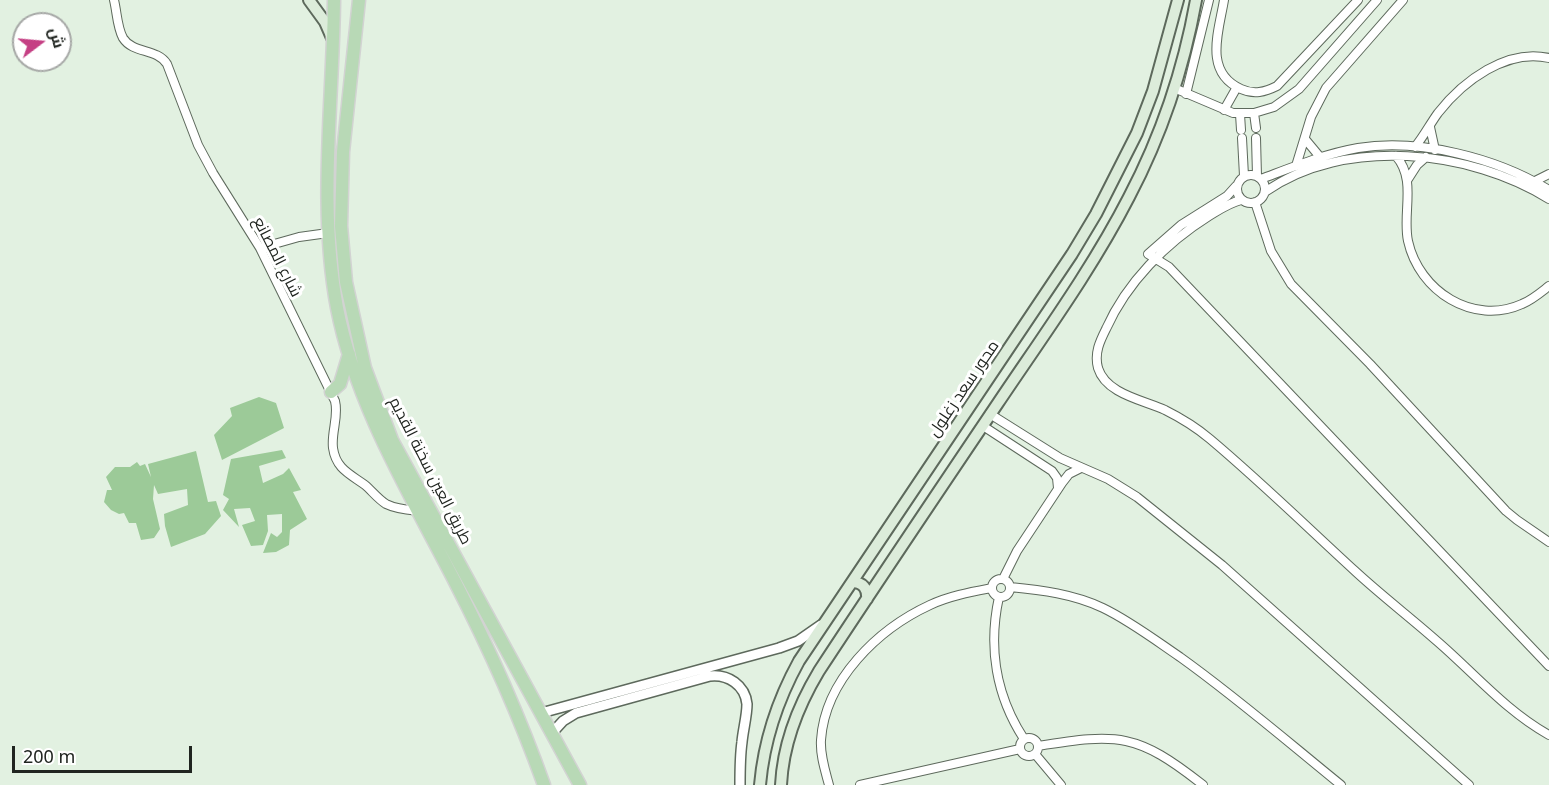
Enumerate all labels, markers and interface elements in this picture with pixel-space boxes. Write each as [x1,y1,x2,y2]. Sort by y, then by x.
north arrow [12,12,72,72]
text: ش [44,25,71,50]
street label: شارع المصانع [249,214,305,300]
street label: محور سعد زغلول [925,337,1003,441]
street label: طريق العين سخنة القديم [384,394,476,548]
scale bar [15,734,195,772]
text: 200 m [23,744,75,768]

